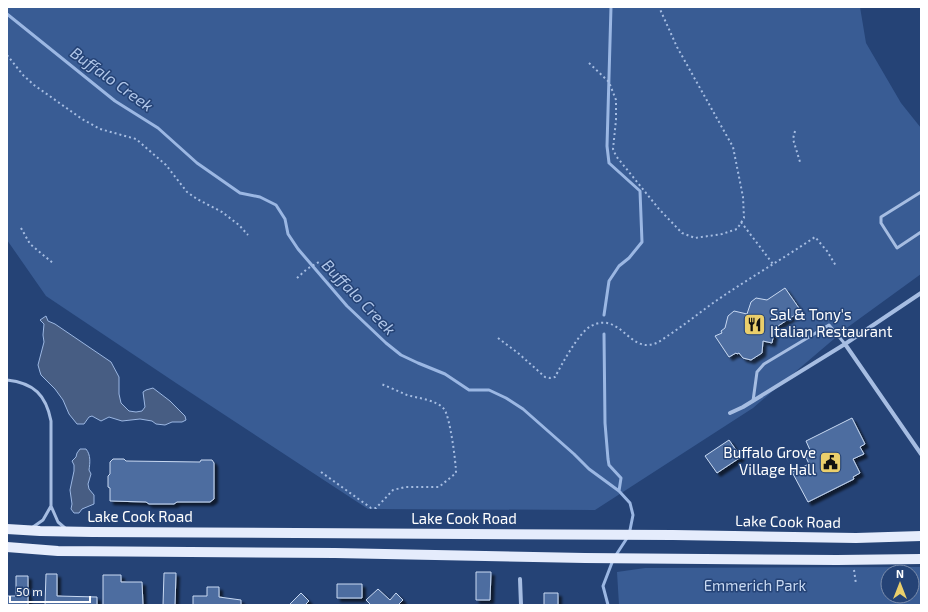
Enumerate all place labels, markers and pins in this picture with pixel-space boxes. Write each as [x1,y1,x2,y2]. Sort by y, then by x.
place label: Sal & Tony's Italian Restaurant [770,305,893,340]
restaurant icon: Sal & Tony's Italian Restaurant [742,311,768,337]
place label: Buffalo Grove Village Hall [723,443,817,478]
public building icon: Buffalo Grove Village Hall [818,449,844,475]

